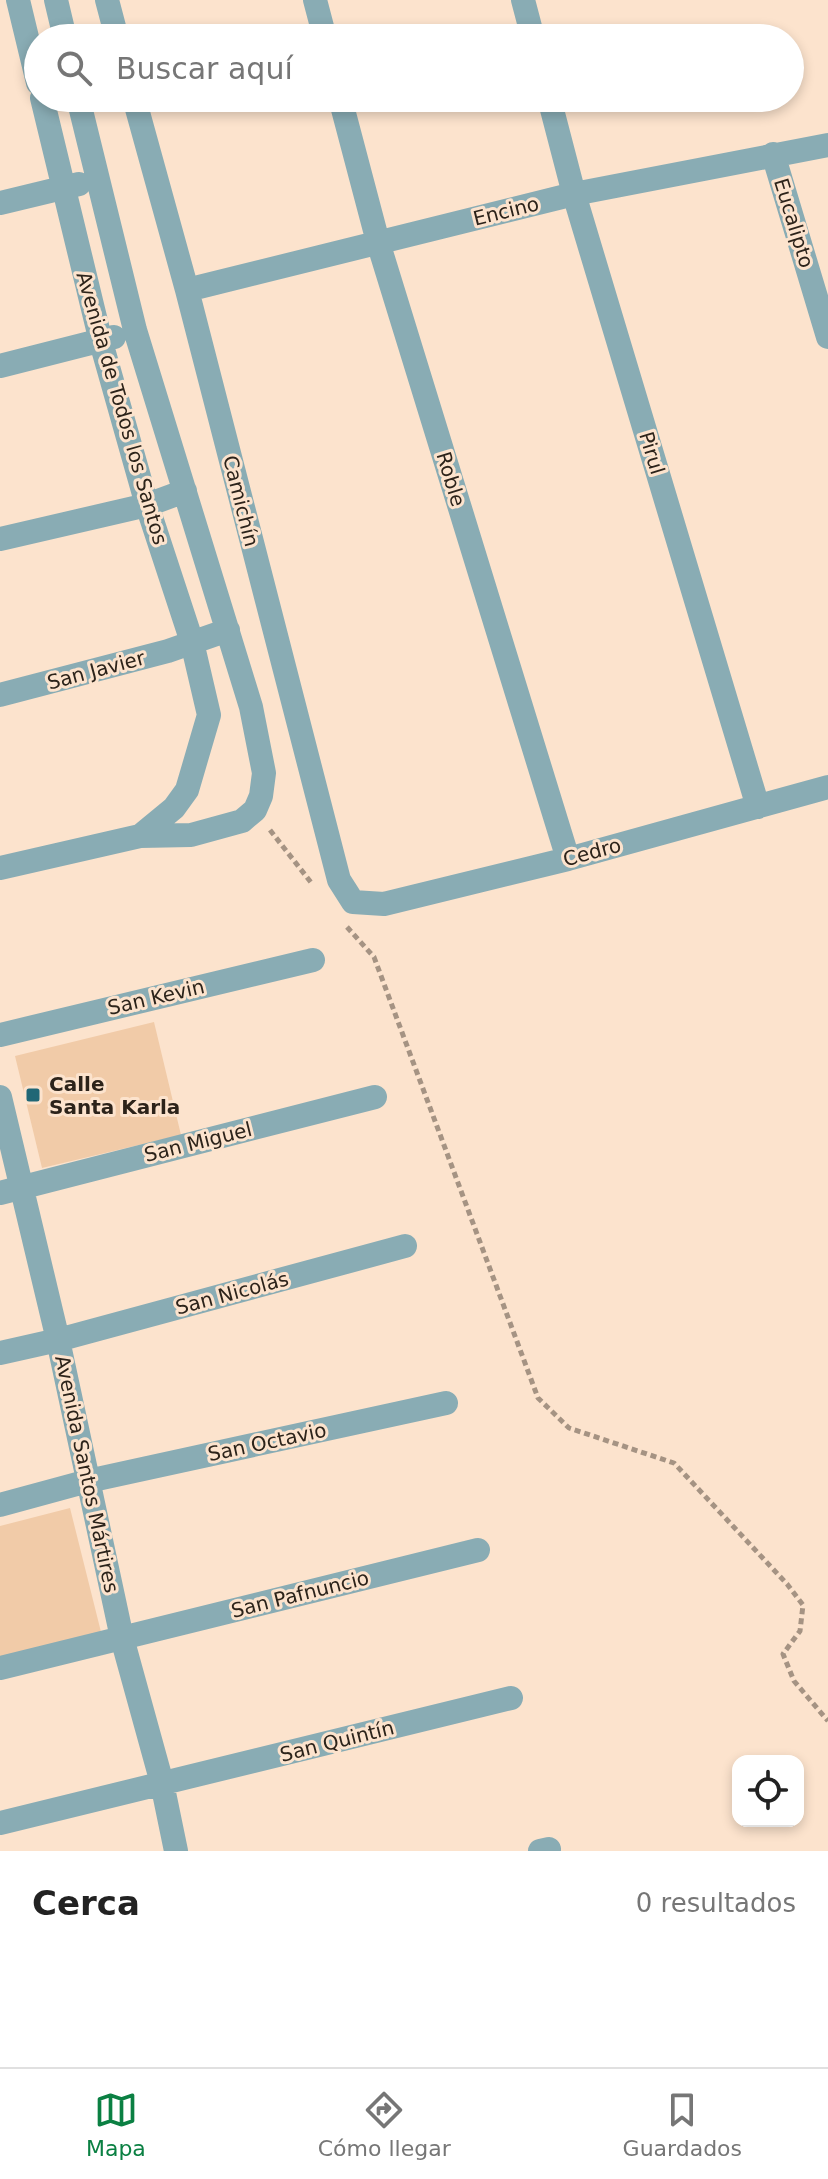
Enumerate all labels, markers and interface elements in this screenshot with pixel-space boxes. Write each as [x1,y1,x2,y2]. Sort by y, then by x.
search box [24,24,804,112]
icon: search [52,46,96,90]
text: Buscar aquí [116,51,293,86]
street label: Eucalipto [769,175,819,271]
street label: Encino [471,191,541,231]
street label: Avenida de Todos los Santos [71,269,173,547]
street label: Pirul [634,429,670,477]
street label: Roble [431,449,471,509]
street label: Camichín [218,453,264,549]
street label: San Javier [45,645,148,695]
street label: Cedro [560,833,624,871]
street label: San Kevin [105,974,207,1020]
place label: Calle Santa Karla [49,1072,180,1119]
marker: Calle Santa Karla [24,1086,42,1104]
street label: San Miguel [142,1117,254,1167]
street label: San Nicolás [173,1266,291,1320]
street label: Avenida Santos Mártires [50,1353,124,1595]
street label: San Octavio [206,1418,328,1466]
street label: San Pafnuncio [229,1565,371,1623]
street label: San Quintín [277,1715,397,1767]
map controls [732,1755,804,1827]
button: locate [732,1755,804,1827]
text: Cerca [32,1883,140,1923]
text: 0 resultados [636,1888,796,1918]
tab: Mapa [86,2088,146,2161]
tab: Cómo llegar [318,2088,451,2161]
tab: Guardados [623,2088,742,2161]

